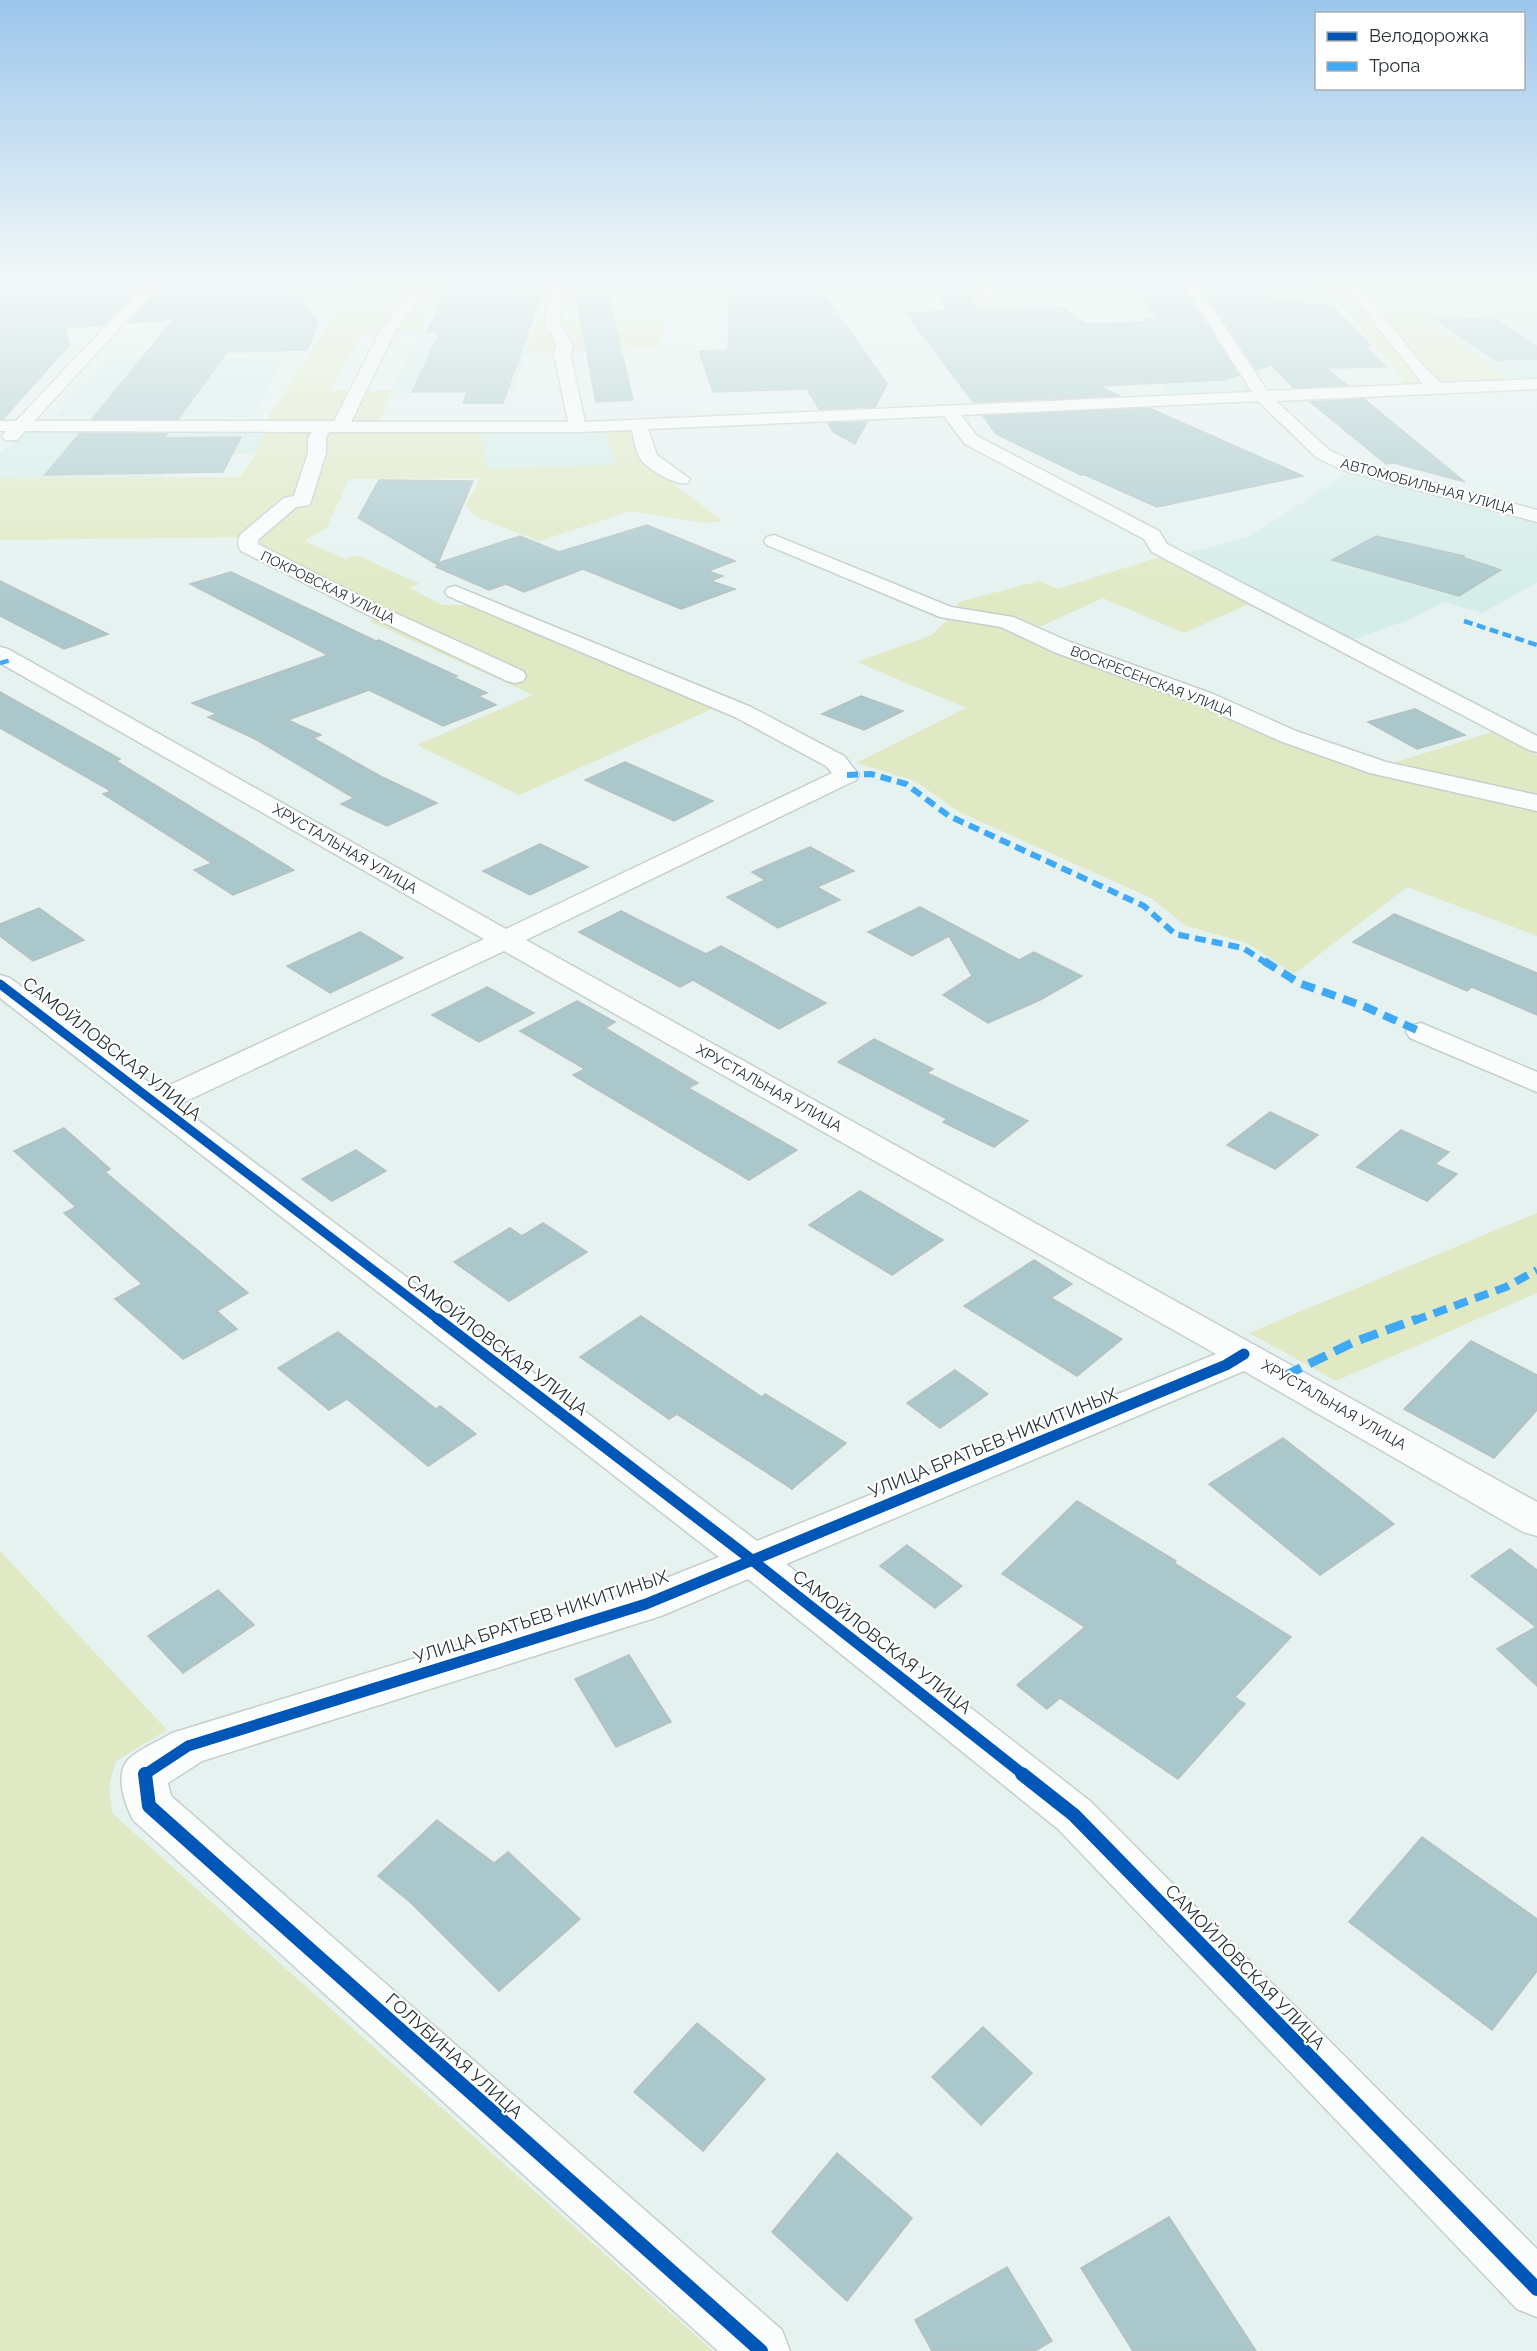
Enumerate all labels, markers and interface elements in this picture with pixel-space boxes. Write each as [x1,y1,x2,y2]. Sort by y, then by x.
legend [1315,12,1525,90]
text: Велодорожка [1369,25,1489,46]
text: Тропа [1369,55,1420,76]
street label: АВТОМОБИЛЬНАЯ УЛИЦА [1339,455,1518,517]
street label: ПОКРОВСКАЯ УЛИЦА [258,547,398,627]
street label: ВОСКРЕСЕНСКАЯ УЛИЦА [1068,642,1236,720]
street label: ХРУСТАЛЬНАЯ УЛИЦА [270,800,420,898]
street label: САМОЙЛОВСКАЯ УЛИЦА [19,972,206,1125]
street label: ХРУСТАЛЬНАЯ УЛИЦА [693,1040,845,1136]
street label: САМОЙЛОВСКАЯ УЛИЦА [403,1270,592,1420]
street label: ХРУСТАЛЬНАЯ УЛИЦА [1259,1356,1409,1454]
street label: УЛИЦА БРАТЬЕВ НИКИТИНЫХ [865,1383,1121,1502]
street label: УЛИЦА БРАТЬЕВ НИКИТИНЫХ [411,1565,671,1668]
street label: САМОЙЛОВСКАЯ УЛИЦА [789,1565,976,1718]
street label: САМОЙЛОВСКАЯ УЛИЦА [1161,1880,1330,2053]
street label: ГОЛУБИНАЯ УЛИЦА [381,1989,527,2123]

